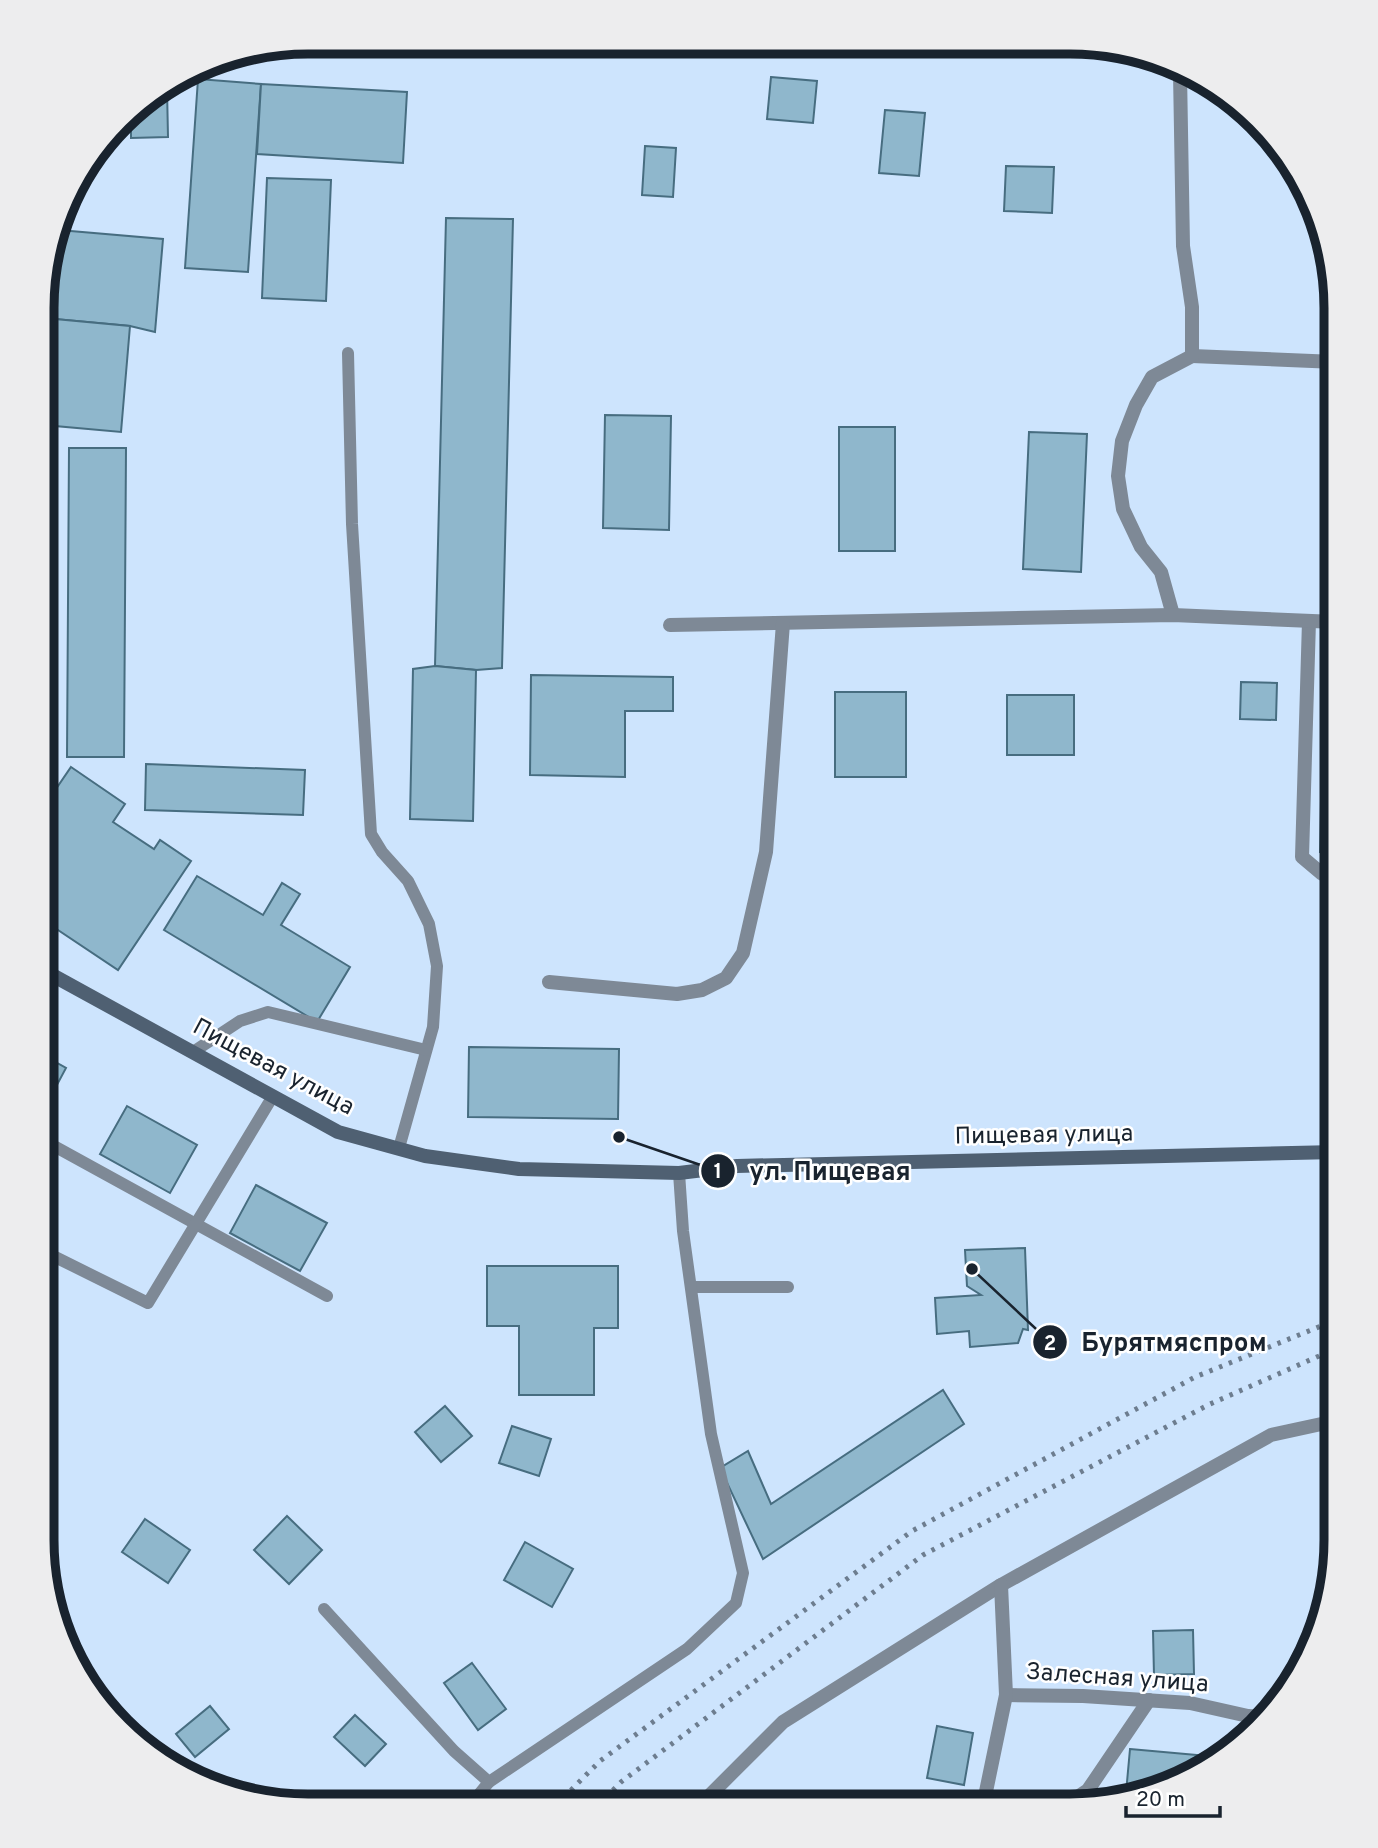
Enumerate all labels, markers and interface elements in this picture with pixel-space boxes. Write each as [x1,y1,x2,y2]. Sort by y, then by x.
street label: Пищевая улица [187,1013,359,1123]
street label: Пищевая улица [954,1119,1134,1153]
callout: ул. Пищевая [701,1147,925,1194]
text: ул. Пищевая [749,1157,911,1190]
text: 1 [714,1159,722,1186]
callout: Бурятмяспром [1032,1319,1280,1366]
text: Бурятмяспром [1081,1328,1267,1361]
text: 2 [1044,1331,1056,1358]
street label: Залесная улица [1025,1658,1209,1700]
scale bar [1126,1774,1220,1818]
text: 20 m [1136,1787,1185,1814]

